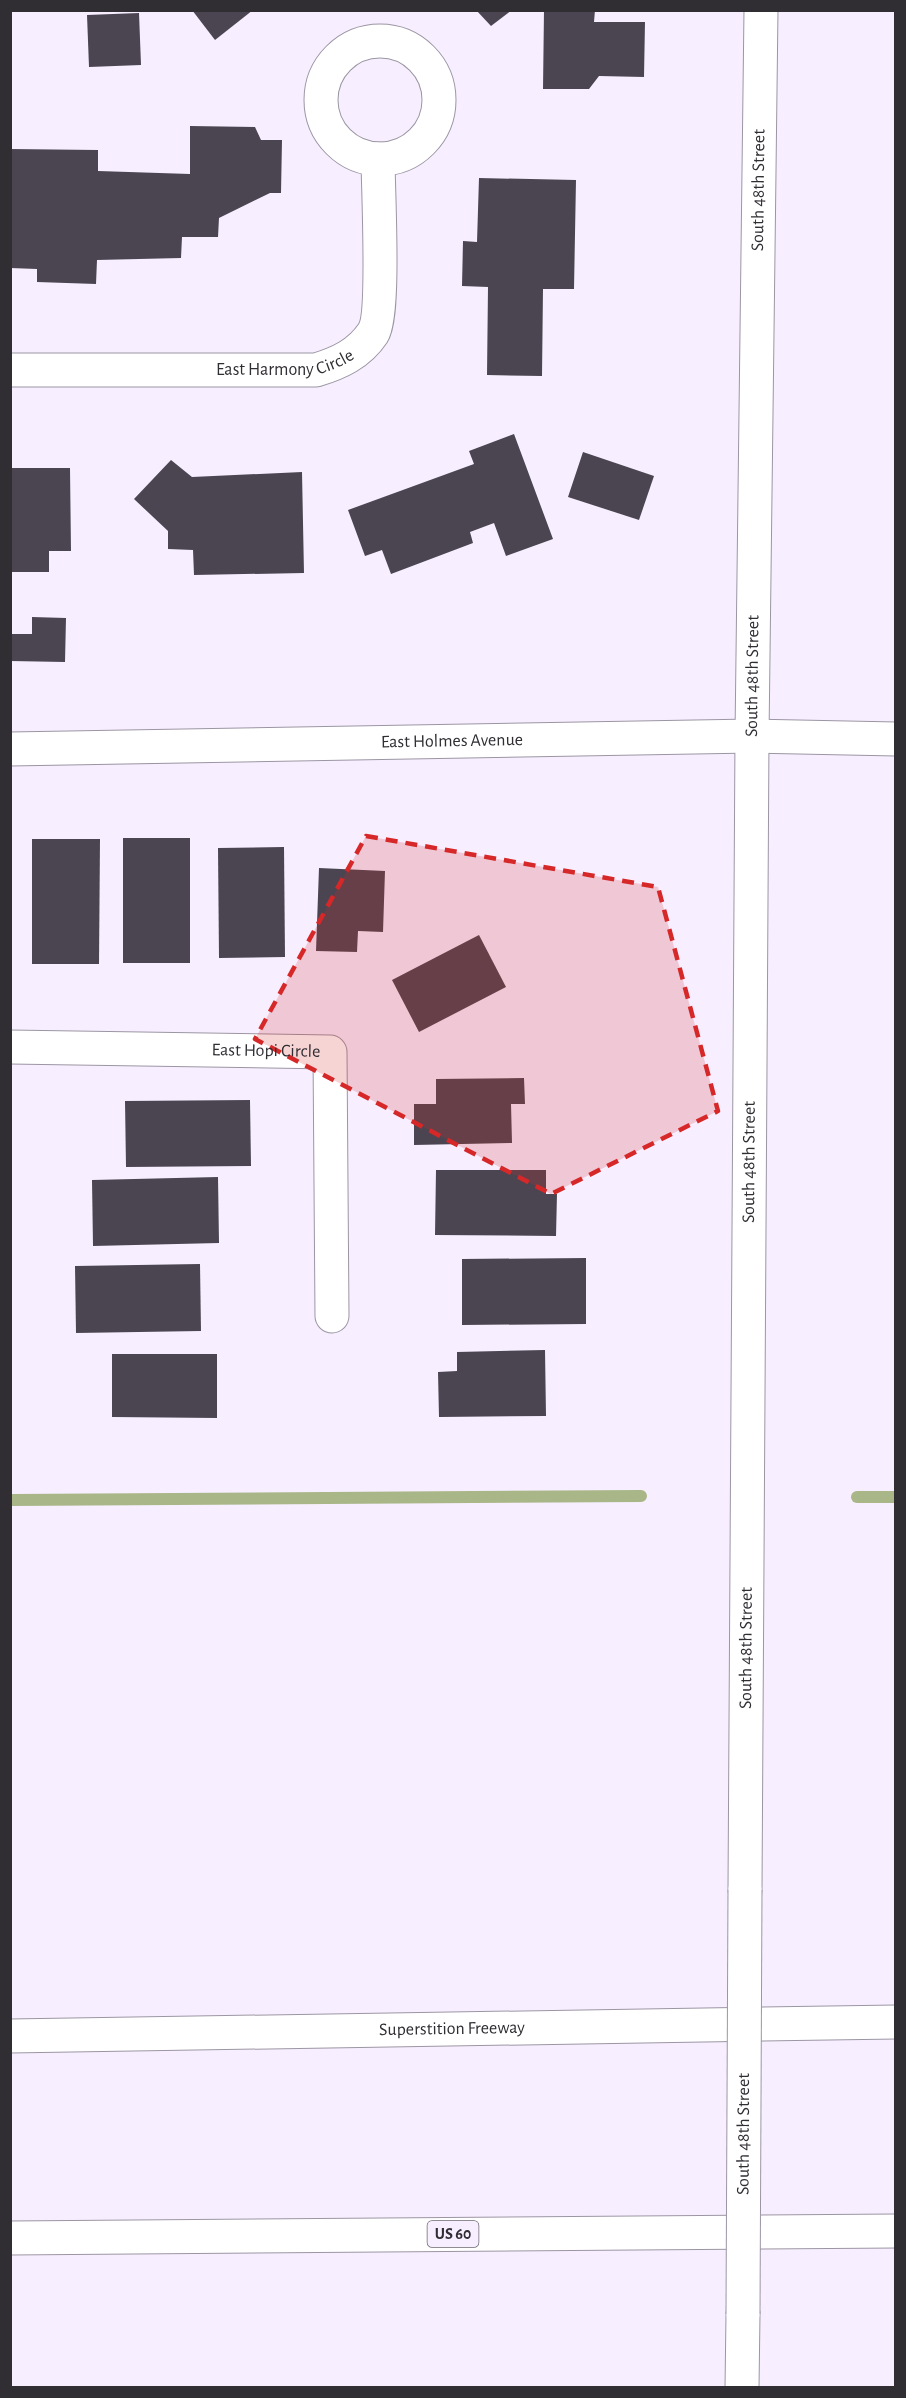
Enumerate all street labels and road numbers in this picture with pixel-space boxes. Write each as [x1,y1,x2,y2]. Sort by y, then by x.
street label: South 48th Street [749,129,769,251]
street label: East Harmony Circle [216,346,357,379]
street label: South 48th Street [743,615,763,737]
street label: East Holmes Avenue [381,731,523,752]
street label: East Hopi Circle [212,1041,320,1061]
street label: South 48th Street [740,1101,759,1223]
street label: South 48th Street [737,1587,756,1709]
street label: Superstition Freeway [379,2019,525,2039]
street label: South 48th Street [735,2073,753,2195]
road number: US 60 [428,2221,478,2247]

